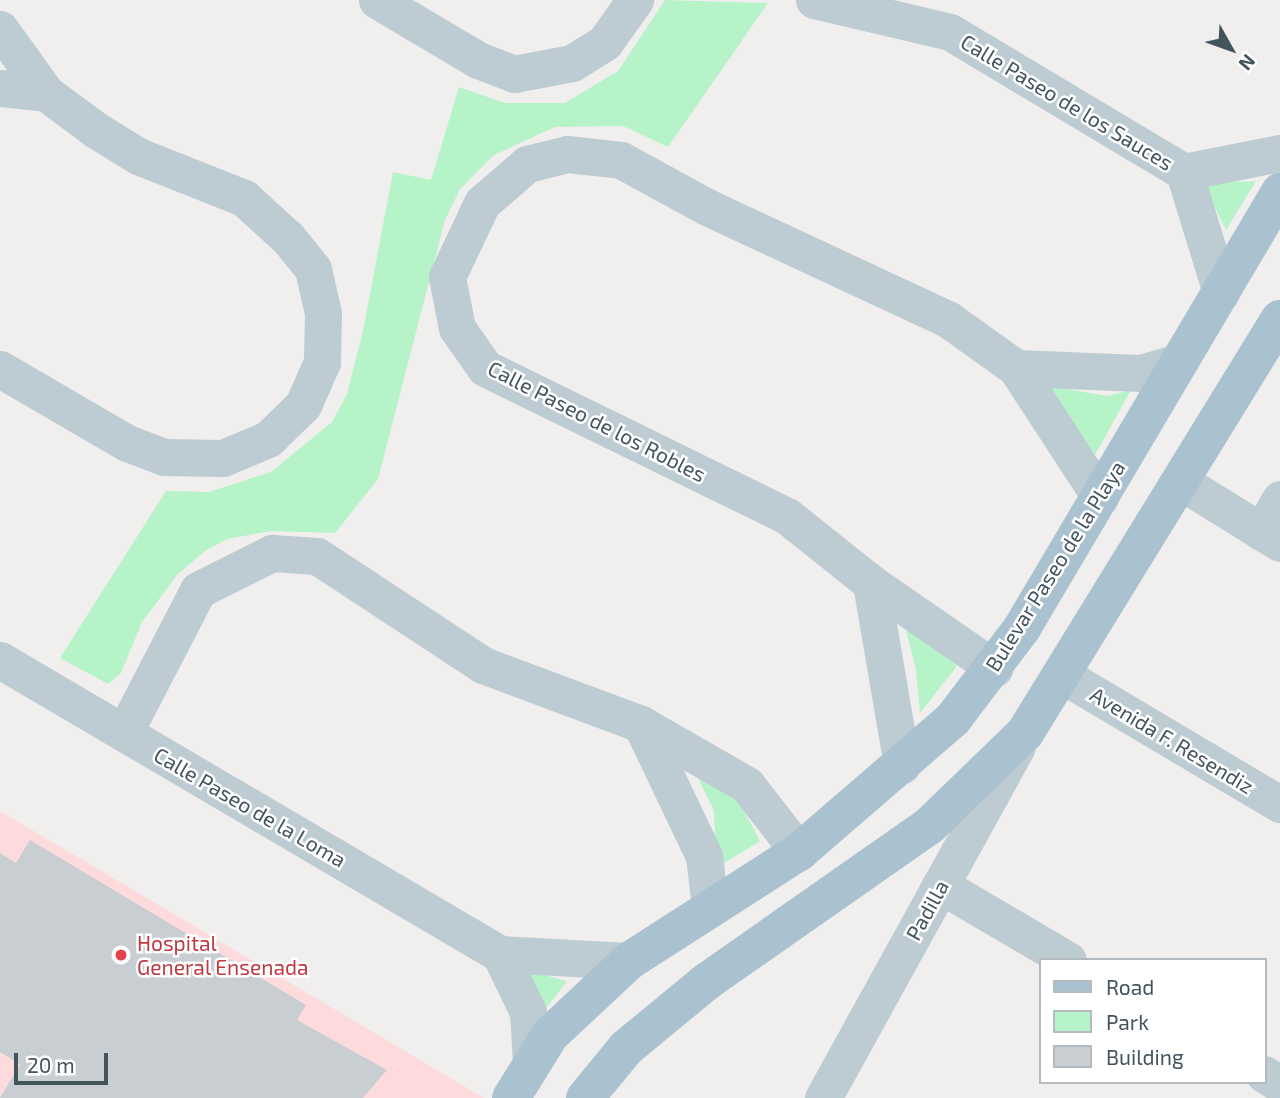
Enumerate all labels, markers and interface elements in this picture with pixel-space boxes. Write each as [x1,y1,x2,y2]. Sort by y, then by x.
north arrow [1196,14,1266,84]
street label: Calle Paseo de los Sauces [956,29,1178,175]
text: N [1234,50,1261,75]
street label: Calle Paseo de los Robles [484,355,710,487]
street label: Bulevar Paseo de la Playa [980,456,1130,676]
street label: Avenida F. Resendiz [1086,681,1258,799]
street label: Calle Paseo de la Loma [150,742,350,872]
street label: Padilla [900,875,954,945]
place label: Hospital General Ensenada [137,930,309,980]
marker: Hospital General Ensenada [111,945,131,965]
legend [1038,958,1266,1084]
text: Road [1106,974,1154,999]
text: Park [1106,1009,1149,1034]
scale bar [18,1038,112,1082]
text: Building [1106,1044,1184,1069]
text: 20 m [27,1052,75,1077]

